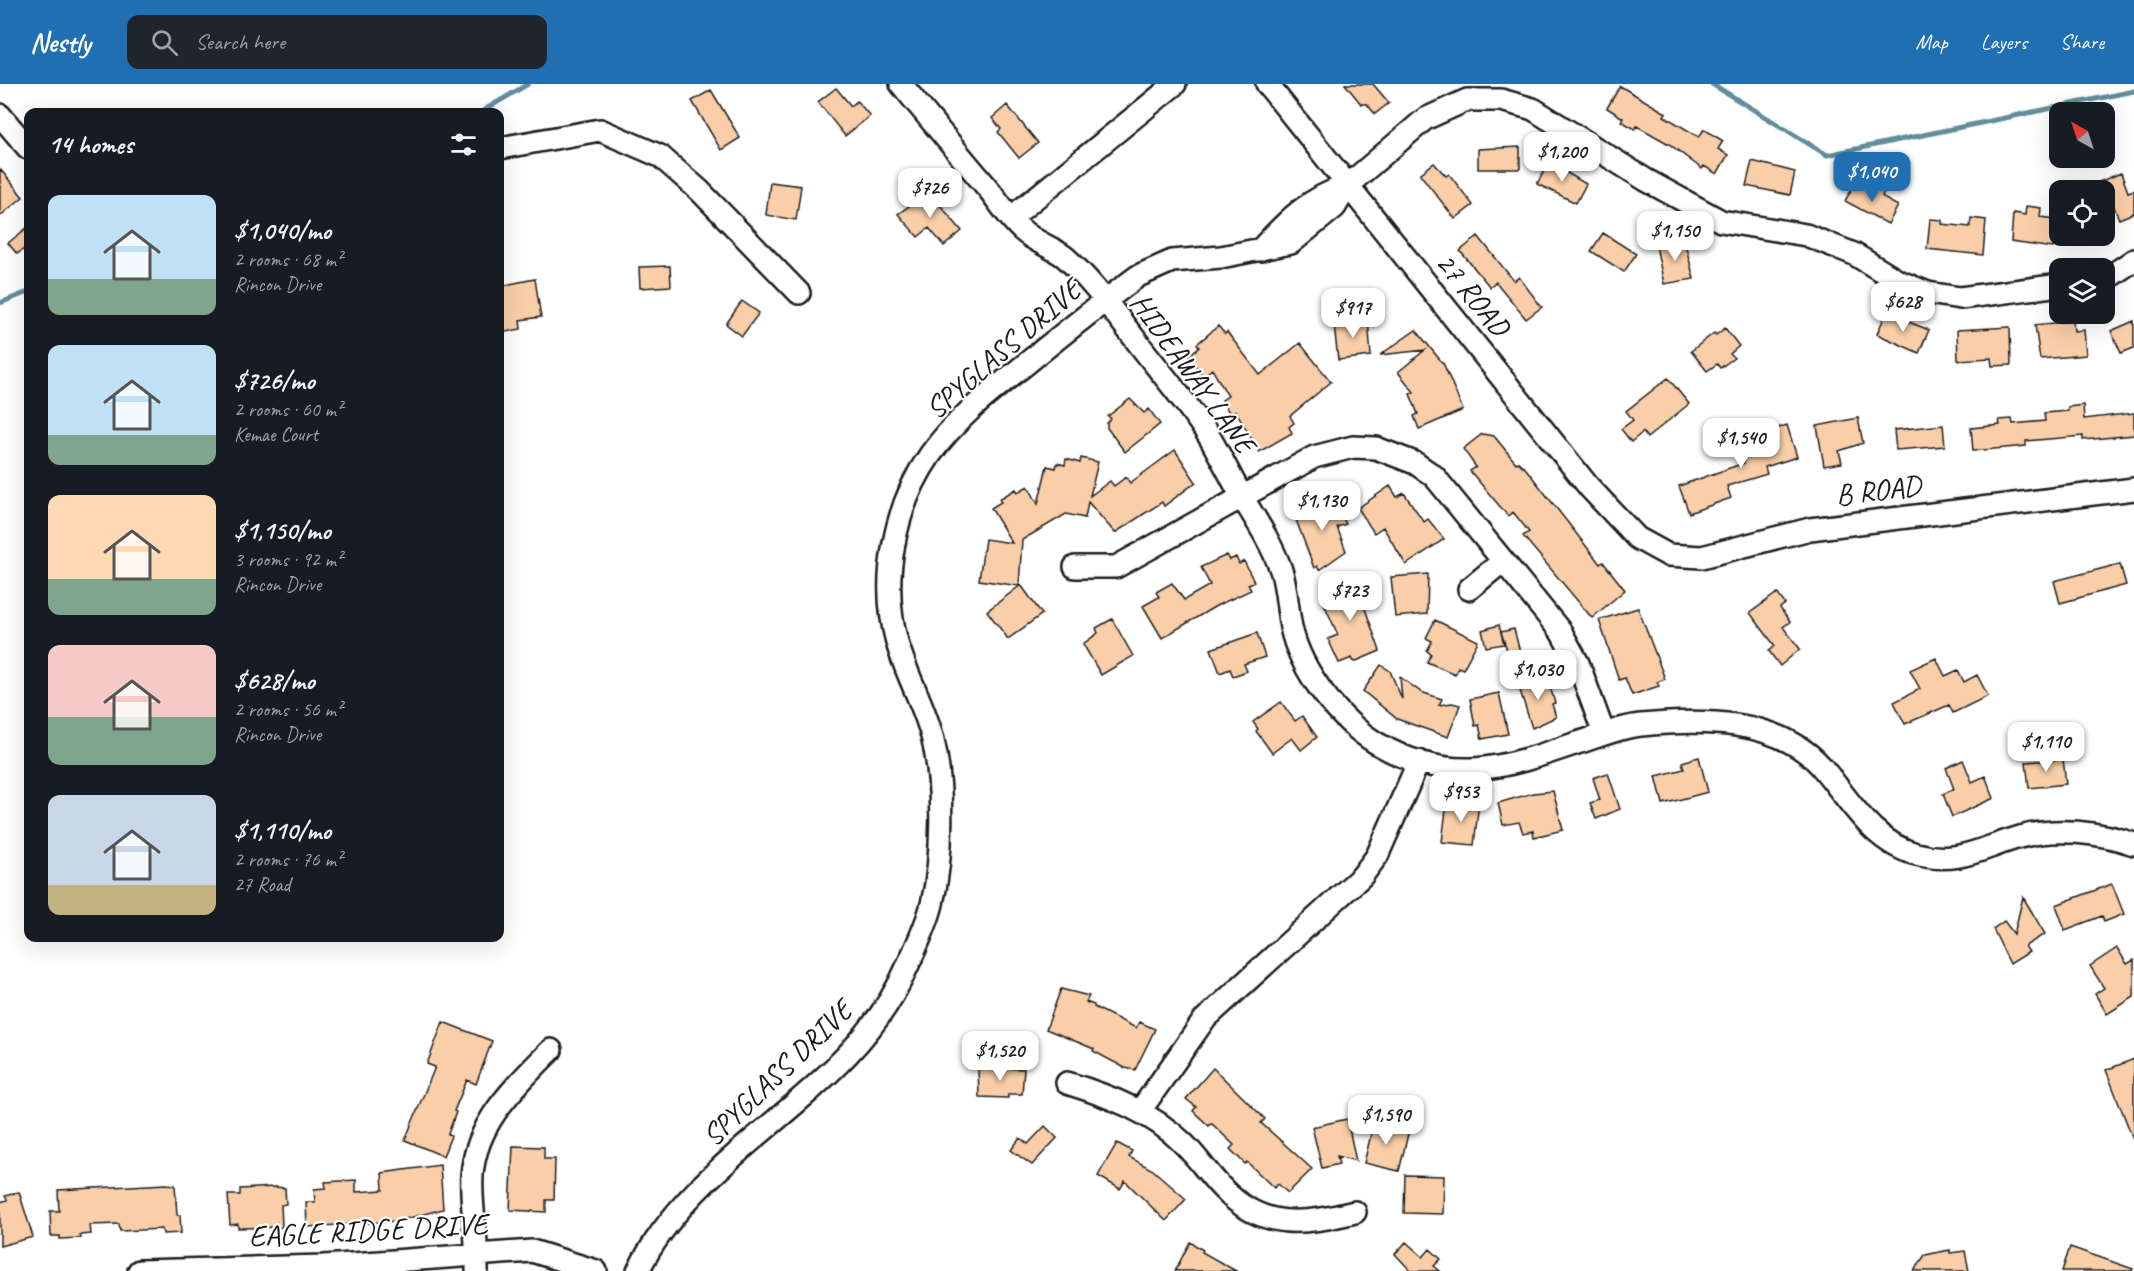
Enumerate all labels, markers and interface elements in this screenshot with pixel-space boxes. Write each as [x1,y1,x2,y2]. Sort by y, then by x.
search box [127,15,547,69]
text: Nestly [30,25,91,60]
icon: search [148,26,181,59]
text: Search here [196,28,285,56]
text: Map [1915,29,1948,55]
text: Layers [1981,29,2027,55]
text: Share [2060,29,2104,55]
north arrow [2049,102,2115,168]
map controls [2049,102,2115,324]
text: 14 homes [48,128,133,161]
icon: filters [447,128,480,161]
pin: $1,200 [1513,132,1611,183]
text: $1,200 [1538,139,1586,164]
pin: $1,040 [1823,152,1921,203]
text: $1,040 [1848,159,1896,184]
pin: $726 [894,168,966,219]
text: $726 [912,175,948,200]
button: locate [2049,180,2115,246]
pin: $1,150 [1626,211,1724,262]
text: $1,040/mo [234,214,331,247]
text: $1,150 [1651,218,1699,243]
icon: home [96,219,168,291]
street label: 27 ROAD [1428,244,1520,346]
text: 2 rooms · 68 m² [234,247,342,272]
button: layers [2049,258,2115,324]
street label: SPYGLASS DRIVE [917,269,1092,427]
text: Rincon Drive [234,272,321,297]
pin: $628 [1867,282,1939,333]
street label: HIDEAWAY LANE [1122,285,1266,464]
pin: $917 [1317,288,1389,339]
text: $628 [1885,289,1921,314]
text: $917 [1335,295,1371,320]
text: $726/mo [234,364,315,397]
icon: home [96,369,168,441]
text: 2 rooms · 60 m² [234,397,342,422]
pin: $1,540 [1692,418,1790,469]
text: Kemae Court [234,422,318,447]
text: $1,540 [1717,425,1765,450]
street label: B ROAD [1833,466,1925,514]
pin: $1,130 [1273,481,1371,532]
text: $1,130 [1298,488,1346,513]
text: $1,150/mo [234,514,331,547]
icon: home [96,519,168,591]
text: 3 rooms · 92 m² [234,547,342,572]
pin: $723 [1314,571,1386,622]
text: Rincon Drive [234,572,321,597]
text: $723 [1332,578,1368,603]
pin: $1,030 [1489,650,1587,701]
text: $1,030 [1514,657,1562,682]
text: $628/mo [234,664,315,697]
icon: home [96,669,168,741]
text: 2 rooms · 56 m² [234,697,342,722]
text: Rincon Drive [234,722,321,747]
pin: $1,110 [1997,722,2095,773]
text: $1,110 [2022,729,2070,754]
pin: $953 [1425,772,1497,823]
text: $953 [1443,779,1479,804]
text: $1,110/mo [234,814,331,847]
icon: home [96,819,168,891]
text: 2 rooms · 76 m² [234,847,342,872]
text: 27 Road [234,872,290,897]
street label: SPYGLASS DRIVE [694,989,863,1154]
pin: $1,520 [951,1031,1049,1082]
text: $1,520 [976,1038,1024,1063]
pin: $1,590 [1337,1095,1435,1146]
text: $1,590 [1362,1102,1410,1127]
street label: EAGLE RIDGE DRIVE [248,1205,492,1255]

